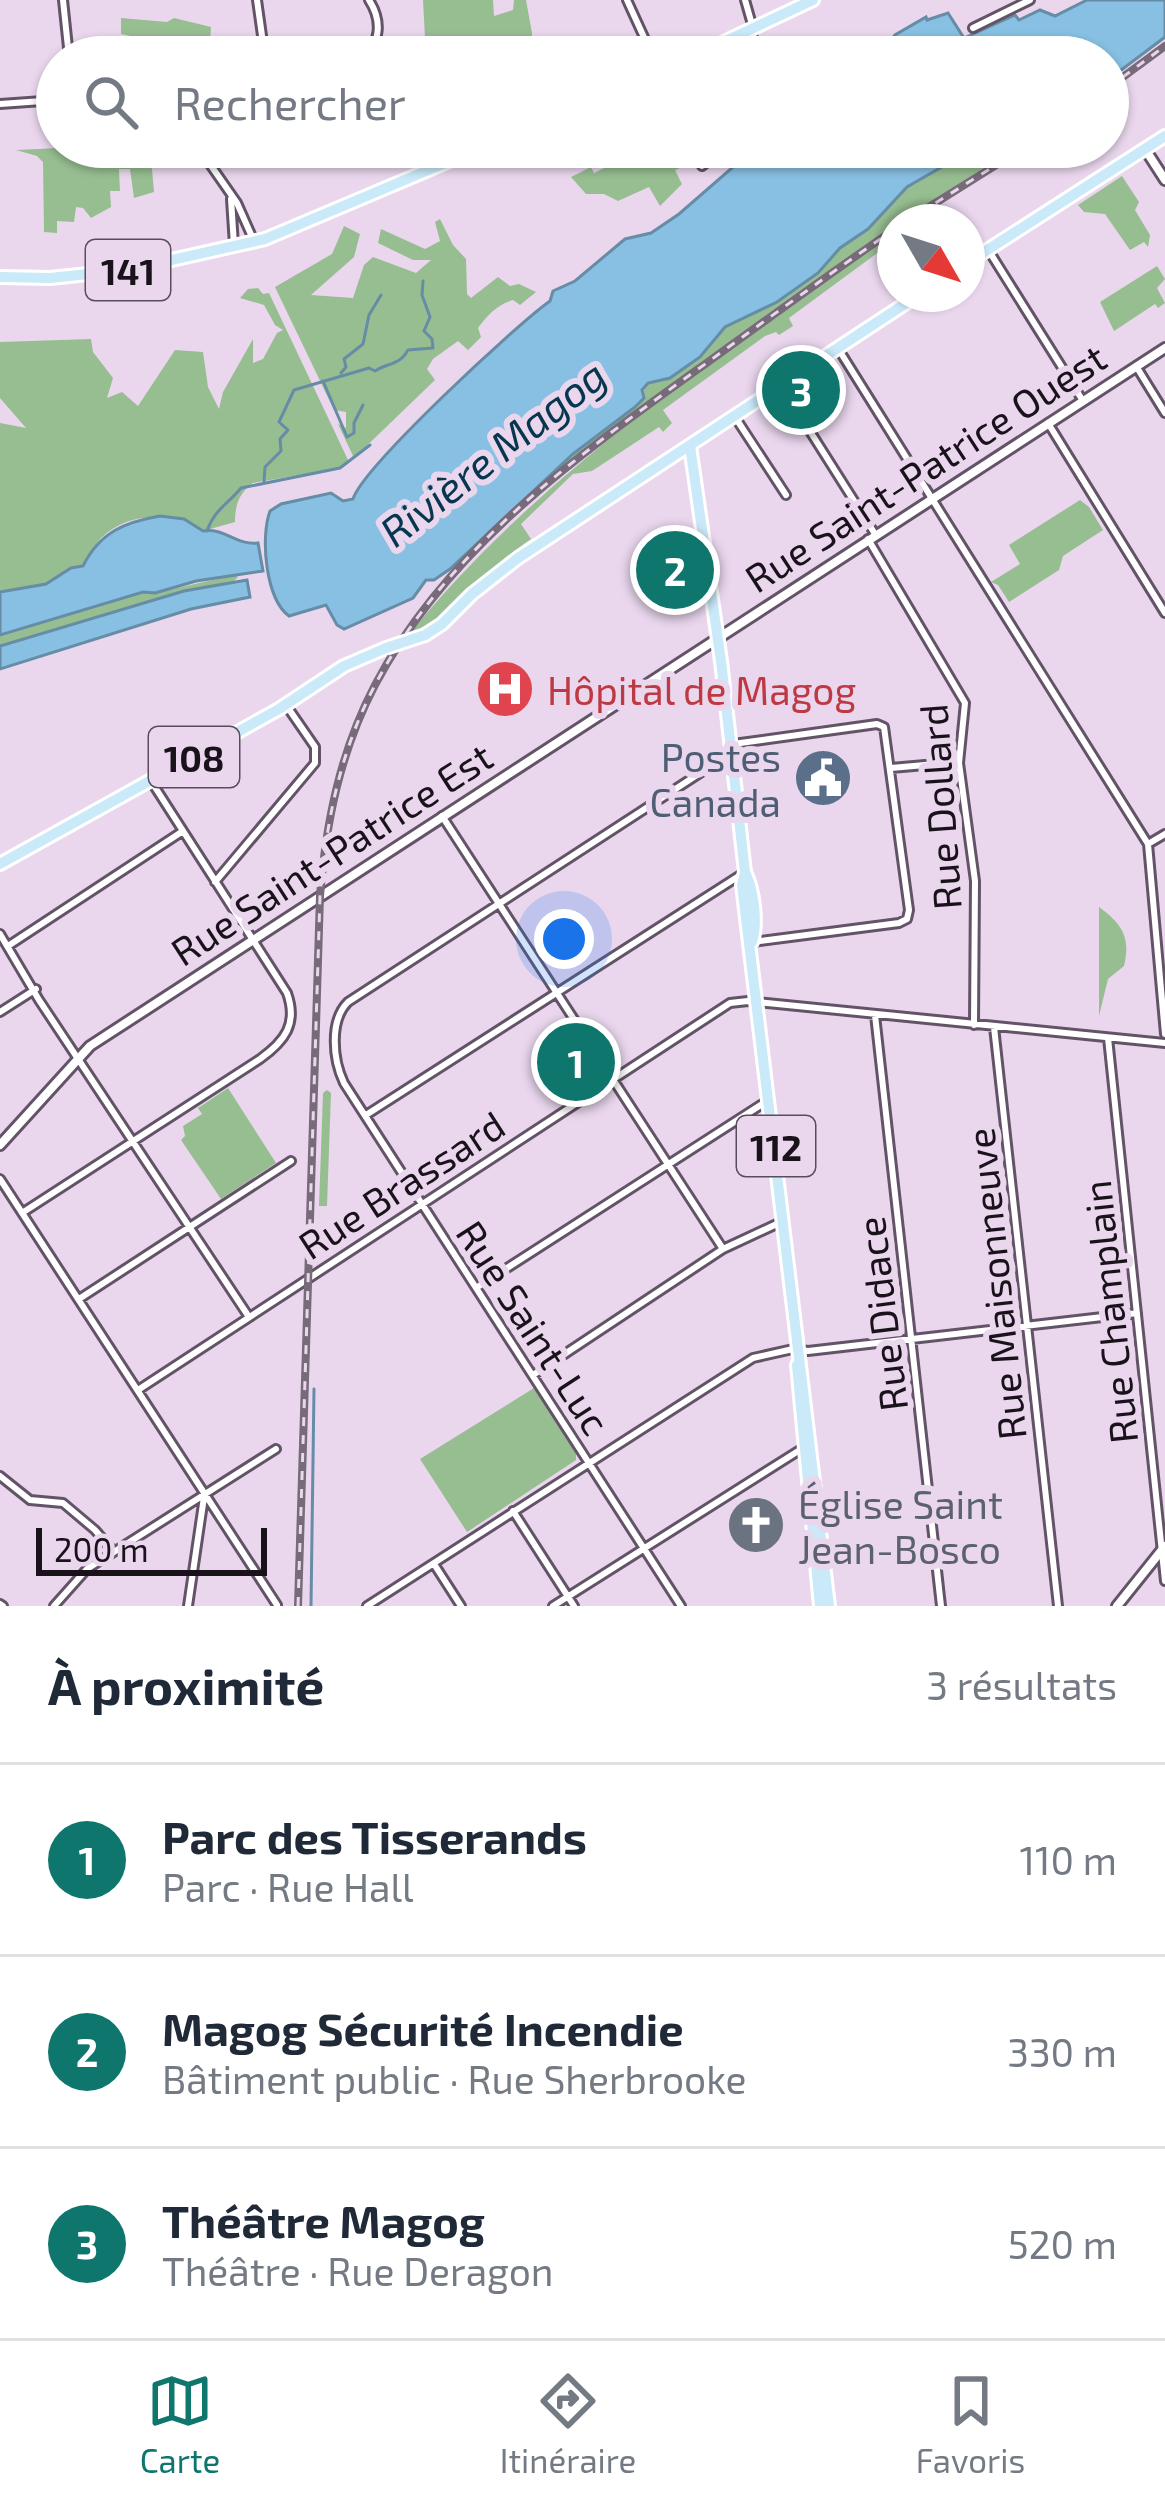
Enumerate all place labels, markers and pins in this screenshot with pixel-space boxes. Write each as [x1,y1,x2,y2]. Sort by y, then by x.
pin: 3 [762,345,840,435]
pin: 2 [636,525,714,615]
hospital icon: Hôpital de Magog [474,658,536,720]
place label: Hôpital de Magog [547,666,856,713]
place label: Postes Canada [650,733,781,825]
public building icon: Postes Canada [792,747,854,809]
pin: 1 [537,1017,615,1107]
place label: Église Saint Jean-Bosco [798,1480,1003,1572]
church icon: Église Saint Jean-Bosco [725,1494,787,1556]

